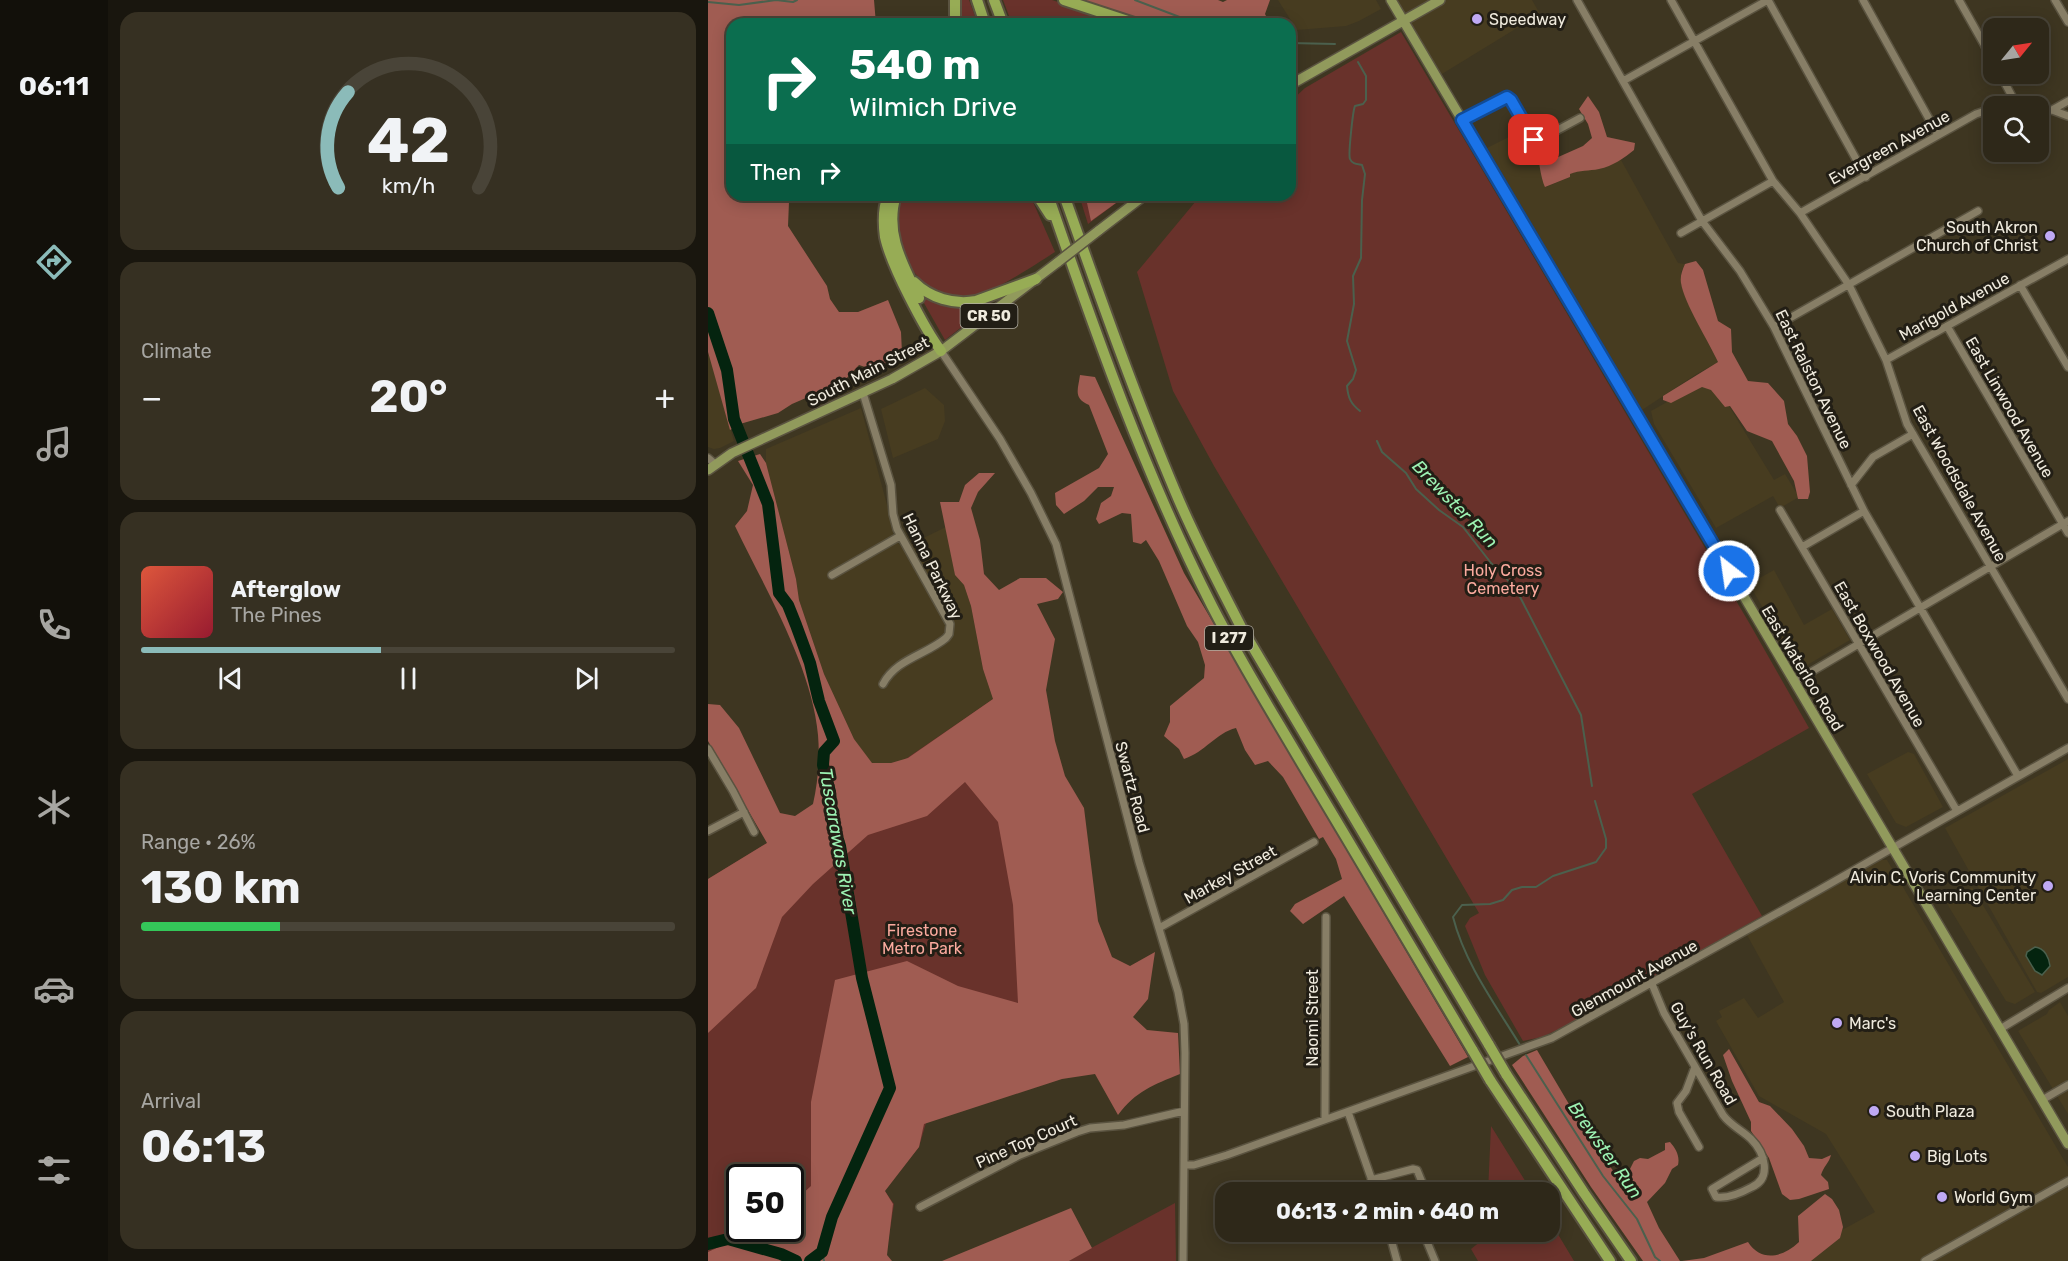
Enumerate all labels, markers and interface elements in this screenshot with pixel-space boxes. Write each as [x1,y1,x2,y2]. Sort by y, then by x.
place label: Speedway [1489,10,1566,29]
marker: Speedway [1470,12,1484,26]
north arrow [1983,18,2049,84]
map controls [1983,18,2049,162]
text: 540 m [849,40,981,90]
icon: right [750,42,828,120]
text: 06:11 [19,70,89,102]
text: Wilmich Drive [849,91,1017,123]
button: search [1983,96,2049,162]
text: 42 [366,104,450,178]
street label: Evergreen Avenue [1825,106,1953,189]
pin [1508,114,1559,165]
icon: arrive [1517,123,1550,156]
icon: right [813,156,846,189]
text: Then [750,159,801,186]
text: km/h [381,173,435,198]
place label: South Akron Church of Christ [1916,218,2038,255]
marker: South Akron Church of Christ [2043,229,2057,243]
icon: directions [33,241,75,283]
street label: Marigold Avenue [1896,268,2013,345]
road number: CR 50 [960,304,1018,328]
street label: East Ralston Avenue [1772,306,1856,452]
street label: South Main Street [804,333,932,410]
street label: East Linwood Avenue [1961,333,2058,481]
text: Climate [141,339,212,363]
text: 20° [369,370,448,423]
text: − [141,378,162,417]
text: + [654,378,675,417]
street label: East Woodsdale Avenue [1909,402,2011,565]
icon: music [33,423,75,465]
water label: Brewster Run [1408,456,1502,552]
street label: Hanna Parkway [899,510,967,623]
position arrow [1697,539,1761,603]
park label: Holy Cross Cemetery [1464,561,1542,598]
text: Afterglow [231,576,341,603]
street label: East Boxwood Avenue [1830,578,1929,731]
street label: East Waterloo Road [1758,602,1848,735]
text: The Pines [231,603,322,627]
icon: phone [33,604,75,646]
road number: I 277 [1205,626,1253,650]
icon: previous [214,662,247,695]
icon: pause [392,662,425,695]
icon: next [570,662,603,695]
street label: Swartz Road [1111,739,1154,835]
water label: Tuscarawas River [814,766,862,917]
icon: climate [33,786,75,828]
text: Range · 26% [141,830,256,854]
street label: Markey Street [1181,841,1280,908]
text: 130 km [141,861,301,914]
place label: Alvin C. Voris Community Learning Center [1850,868,2036,905]
marker: Alvin C. Voris Community Learning Center [2041,879,2055,893]
park label: Firestone Metro Park [882,921,963,958]
street label: Glenmount Avenue [1568,936,1701,1021]
icon: car [33,968,75,1010]
street label: Naomi Street [1303,969,1322,1067]
street label: Guy's Run Road [1666,998,1741,1108]
place label: Marc's [1849,1014,1896,1033]
marker: Marc's [1830,1016,1844,1030]
text: Arrival [141,1089,201,1113]
water label: Brewster Run [1563,1097,1647,1203]
place label: South Plaza [1886,1102,1975,1121]
marker: South Plaza [1867,1104,1881,1118]
street label: Pine Top Court [973,1111,1080,1172]
text: 06:13 [141,1120,266,1173]
place label: Big Lots [1927,1147,1987,1166]
icon: filters [33,1149,75,1191]
marker: Big Lots [1908,1149,1922,1163]
speed limit sign: 50 [726,1164,804,1242]
place label: World Gym [1954,1188,2033,1207]
marker: World Gym [1935,1190,1949,1204]
text: 06:13 · 2 min · 640 m [1276,1198,1499,1225]

